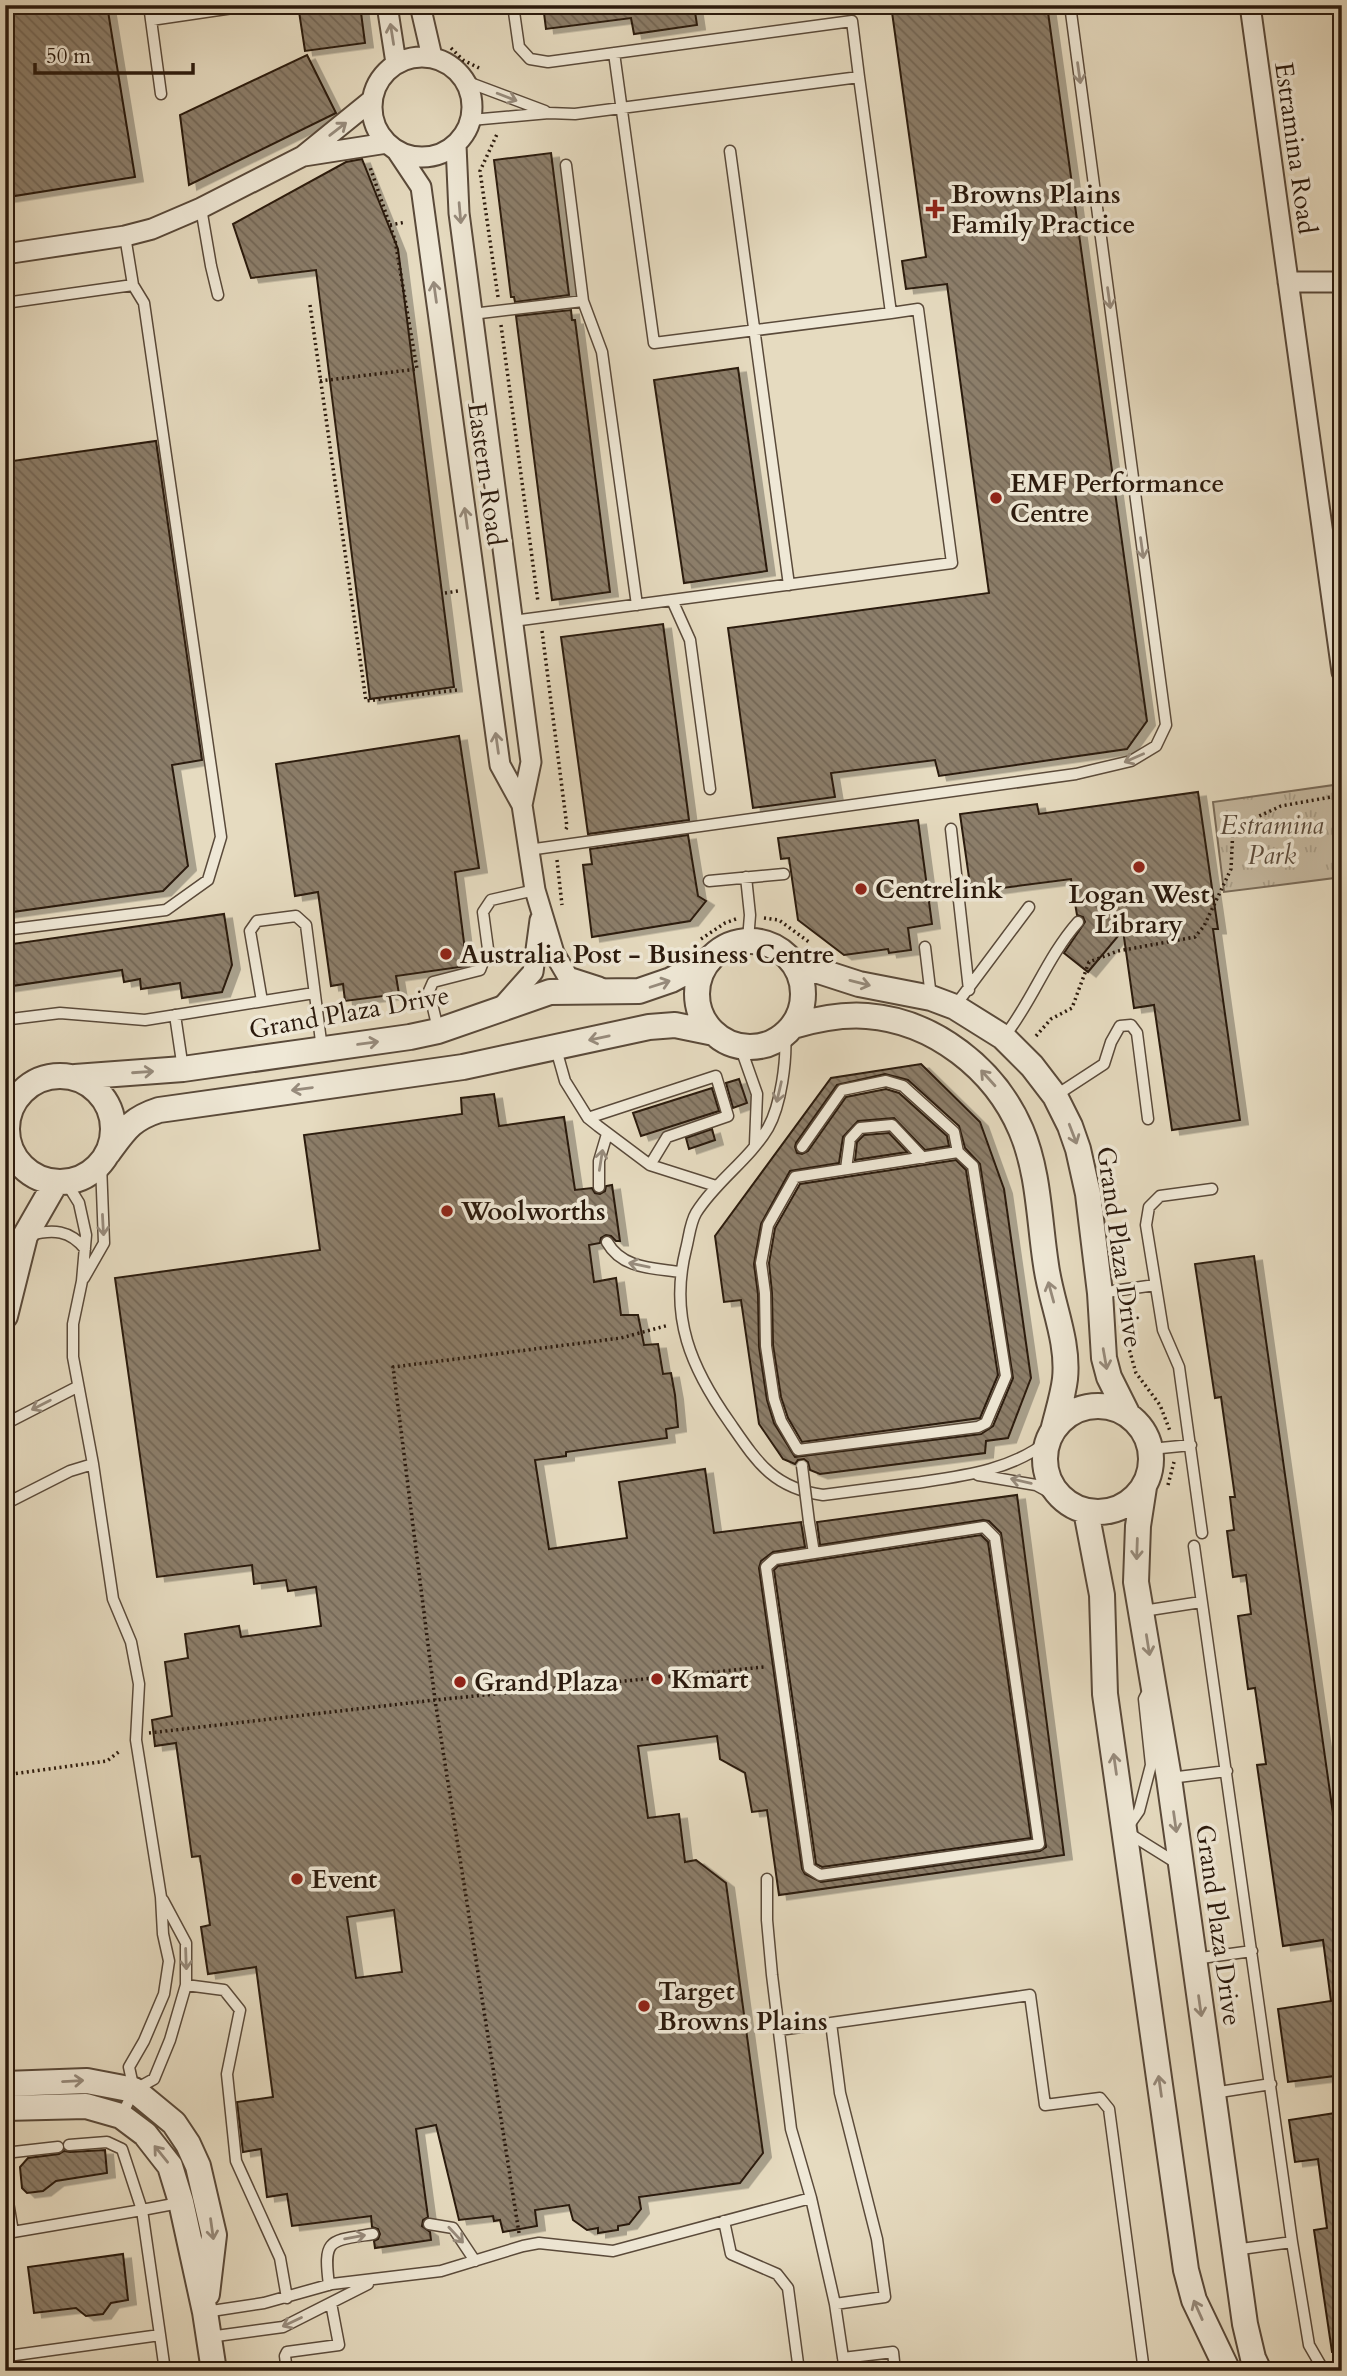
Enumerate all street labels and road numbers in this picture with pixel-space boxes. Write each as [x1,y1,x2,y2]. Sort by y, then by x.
street label: Estramina Road [1266,60,1325,236]
street label: Eastern Road [459,400,514,548]
street label: Grand Plaza Drive [246,978,452,1047]
street label: Grand Plaza Drive [1088,1144,1151,1350]
street label: Grand Plaza Drive [1187,1822,1250,2028]

